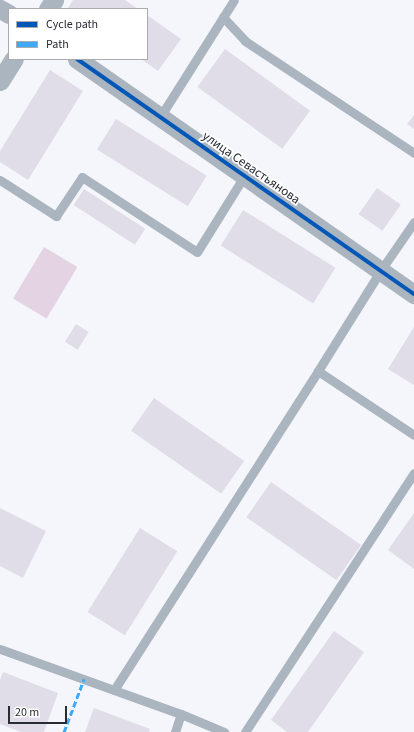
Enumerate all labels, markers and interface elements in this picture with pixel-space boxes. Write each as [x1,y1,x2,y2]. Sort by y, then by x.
legend [8,8,148,60]
text: Cycle path [46,16,98,33]
text: Path [46,36,69,53]
street label: улица Севастьянова [199,128,303,208]
scale bar [10,698,69,724]
text: 20 m [15,704,39,721]

